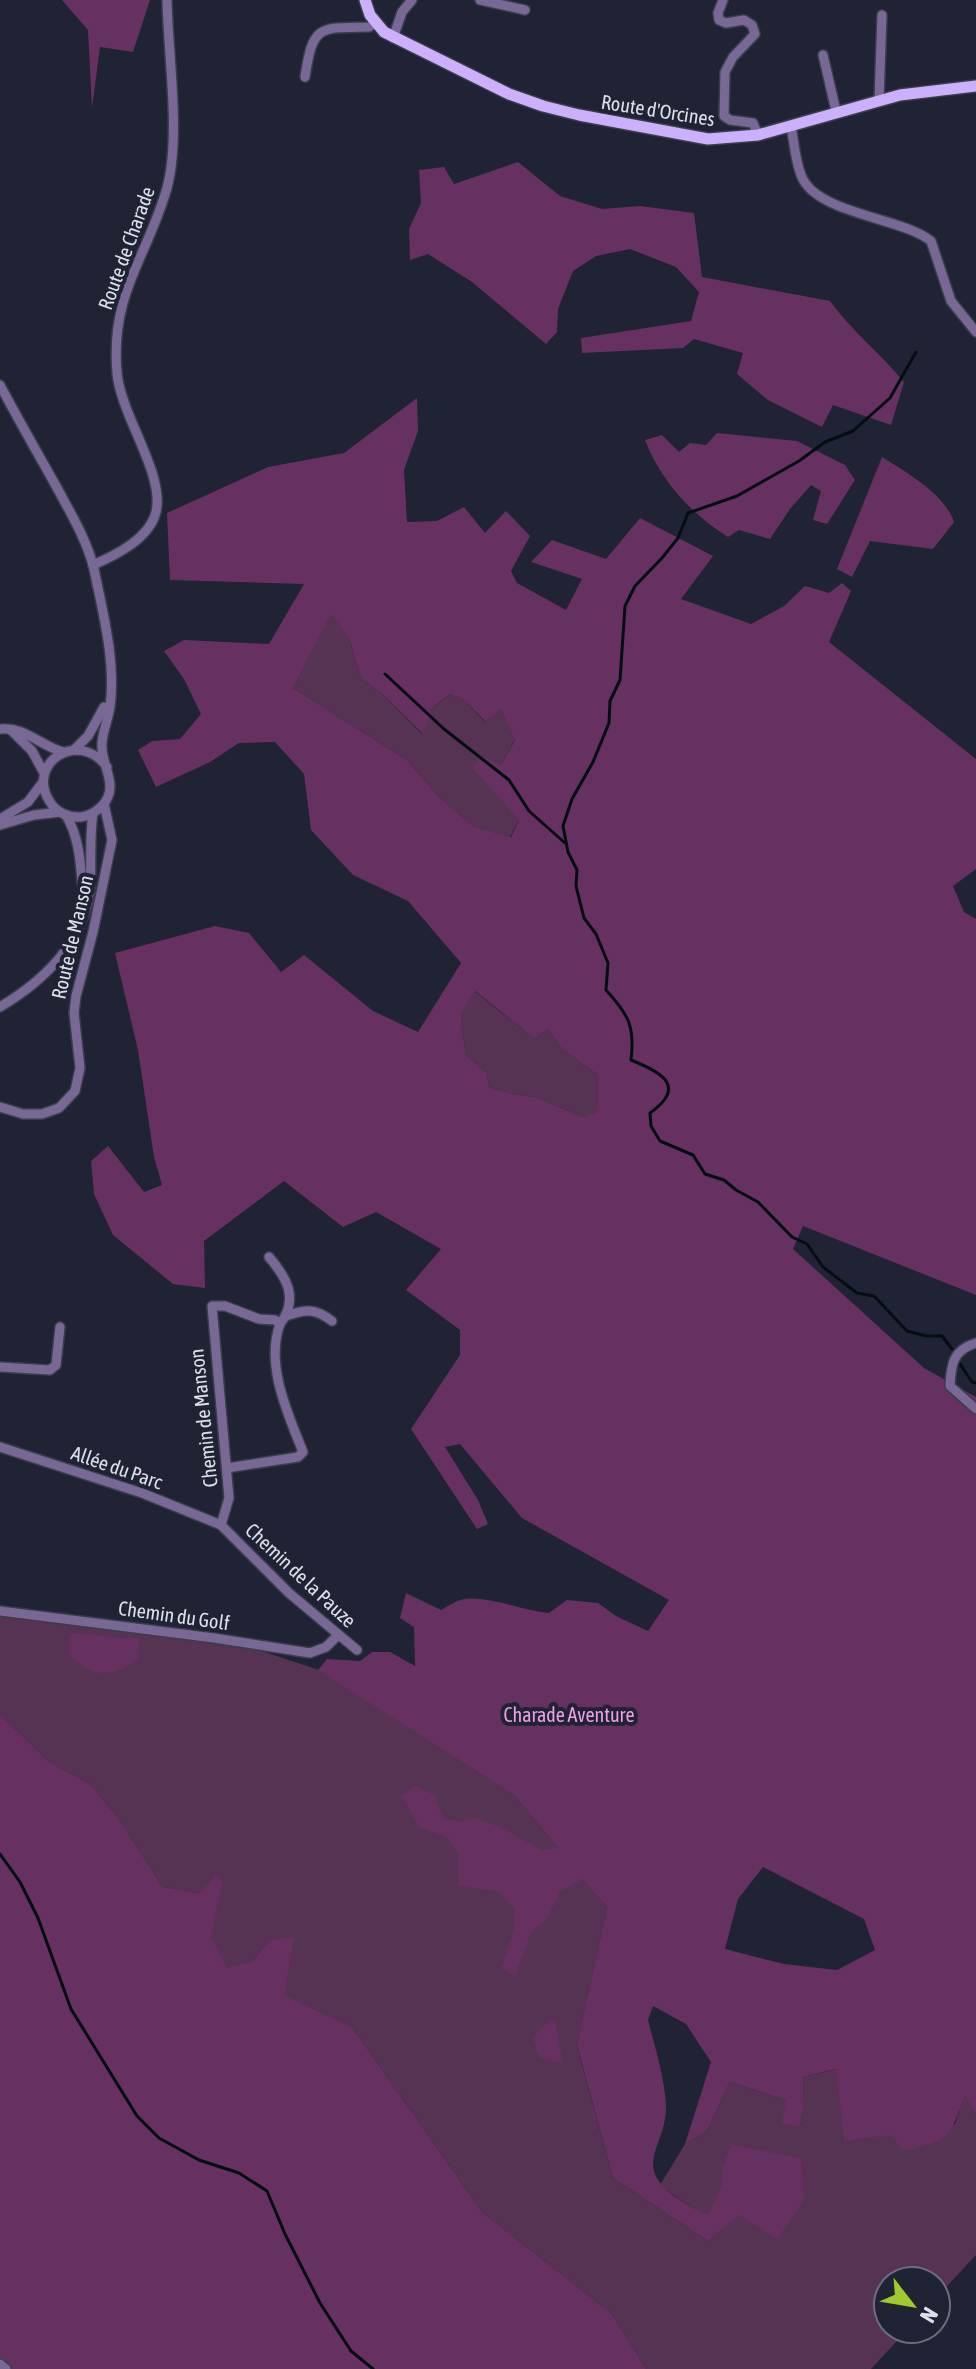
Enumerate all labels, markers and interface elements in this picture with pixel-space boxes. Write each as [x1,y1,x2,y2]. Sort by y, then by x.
street label: Route d'Orcines [600,90,716,130]
street label: Route de Charade [93,183,159,313]
street label: Route de Manson [47,873,97,1001]
street label: Chemin de Manson [184,1348,222,1488]
street label: Allée du Parc [68,1441,166,1494]
street label: Chemin de la Pauze [241,1518,361,1632]
street label: Chemin du Golf [117,1596,231,1634]
park label: Charade Aventure [503,1703,635,1726]
north arrow [872,2265,952,2345]
text: N [915,2303,944,2328]

